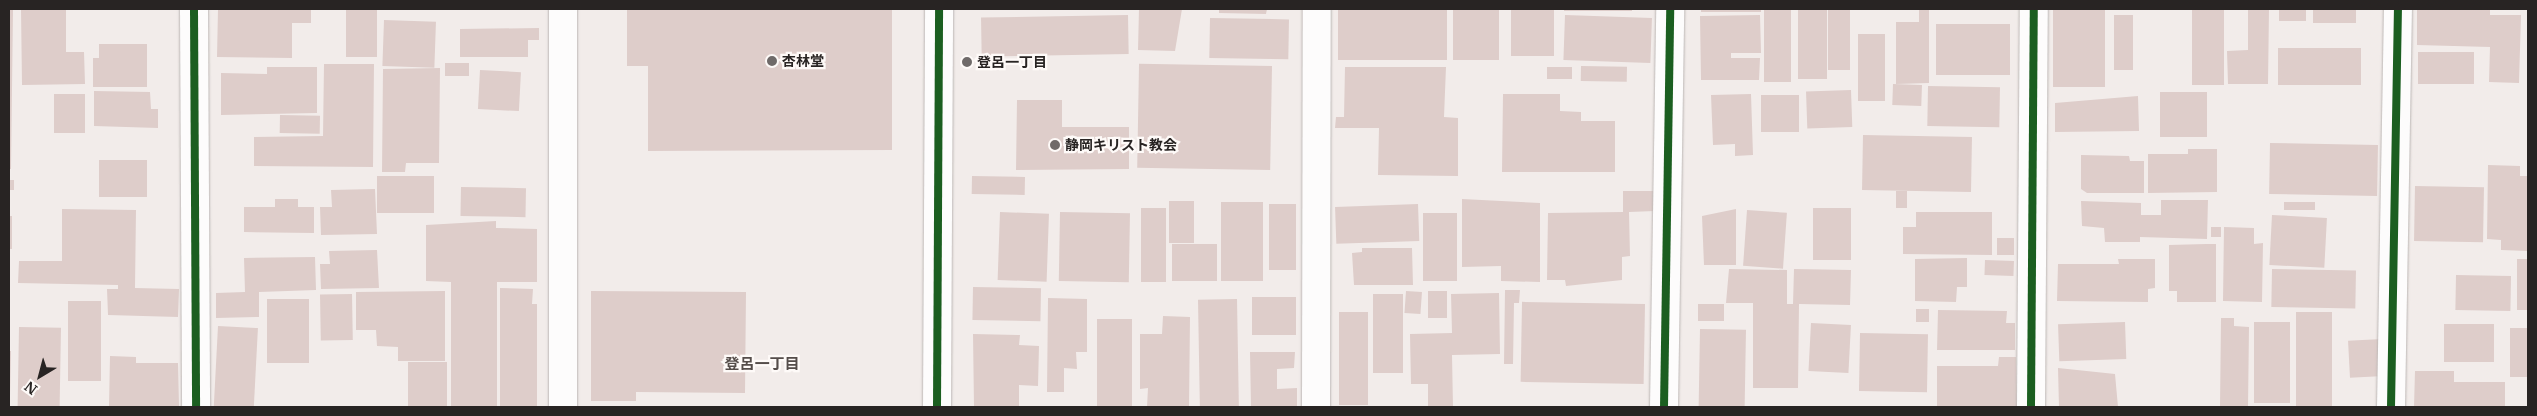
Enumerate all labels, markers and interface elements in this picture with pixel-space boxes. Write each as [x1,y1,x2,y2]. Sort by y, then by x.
place label: 杏林堂 [782,53,824,69]
place label: 登呂一丁目 [977,54,1047,70]
marker: 杏林堂 [766,55,778,67]
marker: 登呂一丁目 [961,56,973,68]
place label: 静岡キリスト教会 [1065,137,1177,153]
marker: 静岡キリスト教会 [1049,139,1061,151]
north arrow [15,351,65,401]
district label: 登呂一丁目 [725,355,799,373]
text: N [21,377,41,398]

